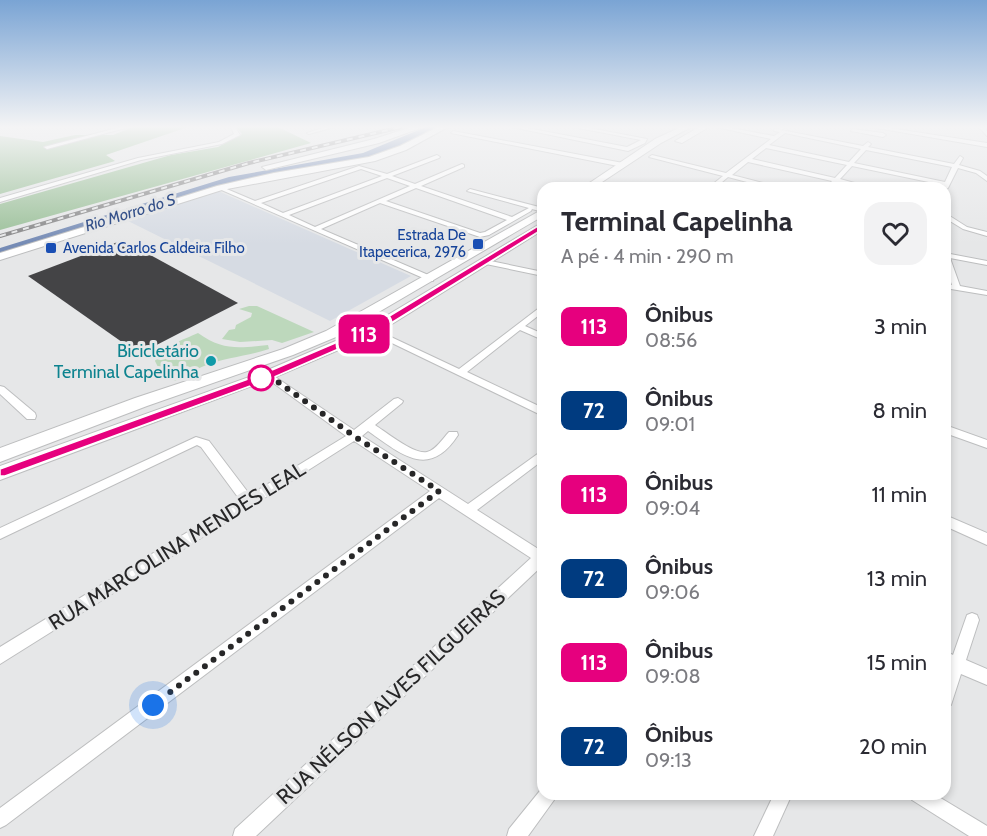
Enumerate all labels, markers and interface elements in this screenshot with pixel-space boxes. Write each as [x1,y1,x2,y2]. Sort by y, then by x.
water label: Rio Morro do S [83,190,178,235]
button: heart [864,202,927,265]
text: Terminal Capelinha [561,204,793,238]
place label: Estrada De Itapecerica, 2976 [359,226,466,261]
marker: Estrada De Itapecerica, 2976 [471,237,485,251]
place label: Avenida Carlos Caldeira Filho [63,239,245,257]
marker: Avenida Carlos Caldeira Filho [44,241,58,255]
text: A pé · 4 min · 290 m [561,244,734,268]
text: Ônibus [645,301,713,328]
text: 3 min [874,313,927,340]
line badge: 113 [330,314,398,354]
text: 113 [581,314,607,339]
text: 113 [351,322,377,347]
text: 08:56 [645,328,697,352]
place label: Bicicletário Terminal Capelinha [54,340,199,383]
marker: Bicicletário Terminal Capelinha [204,354,218,368]
unlabelled marker [248,365,274,391]
text: Ônibus [645,385,713,412]
text: 8 min [872,397,927,424]
text: 72 [583,398,605,423]
text: 09:01 [645,412,695,436]
street label: RUA MARCOLINA MENDES LEAL [44,456,310,635]
text: Ônibus [645,469,713,496]
text: 11 min [871,481,927,508]
text: 113 [581,482,607,507]
text: 09:04 [645,496,700,520]
text: Ônibus [645,553,713,580]
text: 13 min [867,565,927,592]
text: 72 [583,566,605,591]
text: 09:06 [645,580,700,604]
street label: RUA NÉLSON ALVES FILGUEIRAS [271,584,510,809]
text: Ônibus [645,637,713,664]
text: 15 min [867,649,927,676]
text: 113 [581,650,607,675]
text: 09:08 [645,664,701,688]
your location [138,690,168,720]
text: Ônibus [645,721,713,748]
text: 20 min [859,733,927,760]
text: 72 [583,734,605,759]
text: 09:13 [645,748,692,772]

